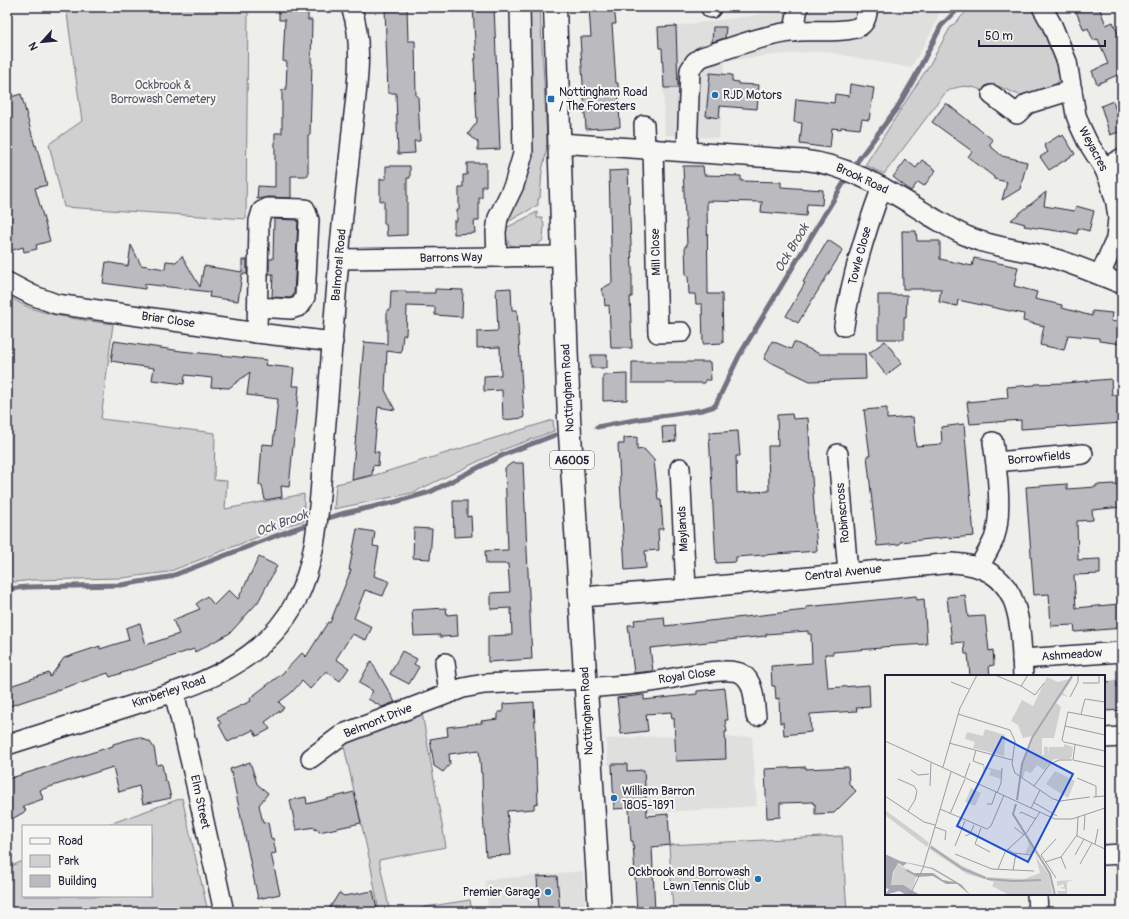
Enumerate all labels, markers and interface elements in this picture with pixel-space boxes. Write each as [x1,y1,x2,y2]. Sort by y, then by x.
north arrow [22,22,62,62]
scale bar [979,22,1105,48]
text: 50 m [985,29,1013,44]
text: N [26,40,41,53]
park label: Ockbrook & Borrowash Cemetery [110,78,216,107]
place label: Nottingham Road / The Foresters [559,85,648,114]
place label: RJD Motors [723,88,782,103]
marker: RJD Motors [710,90,720,100]
marker: Nottingham Road / The Foresters [546,94,556,104]
street label: Weyacres [1075,124,1111,174]
street label: Brook Road [833,160,891,198]
water label: Ock Brook [771,219,814,275]
street label: Towle Close [845,225,875,287]
street label: Balmoral Road [328,228,350,302]
street label: Mill Close [648,228,664,276]
street label: Barrons Way [420,250,482,266]
street label: Briar Close [140,309,196,331]
street label: Nottingham Road [558,343,578,433]
street label: Borrowfields [1007,448,1072,468]
road number: A6005 [550,451,594,469]
street label: Robinscross [833,482,853,544]
street label: Maylands [674,505,692,552]
water label: Ock Brook [254,506,312,540]
street label: Central Avenue [804,562,882,584]
street label: Ashmeadow [1041,645,1103,665]
street label: Royal Close [657,665,717,687]
street label: Nottingham Road [577,666,597,756]
street label: Kimberley Road [130,672,208,712]
inset map [885,675,1105,895]
street label: Belmont Drive [342,700,414,741]
street label: Elm Street [187,774,213,831]
place label: William Barron 1805-1891 [622,784,695,813]
marker: William Barron 1805-1891 [609,793,619,803]
legend [22,825,152,897]
text: Road [58,834,83,849]
text: Park [58,854,79,869]
place label: Ockbrook and Borrowash Lawn Tennis Club [628,865,750,894]
text: Building [58,874,97,889]
marker: Ockbrook and Borrowash Lawn Tennis Club [753,874,763,884]
place label: Premier Garage [463,885,540,900]
marker: Premier Garage [543,887,553,897]

